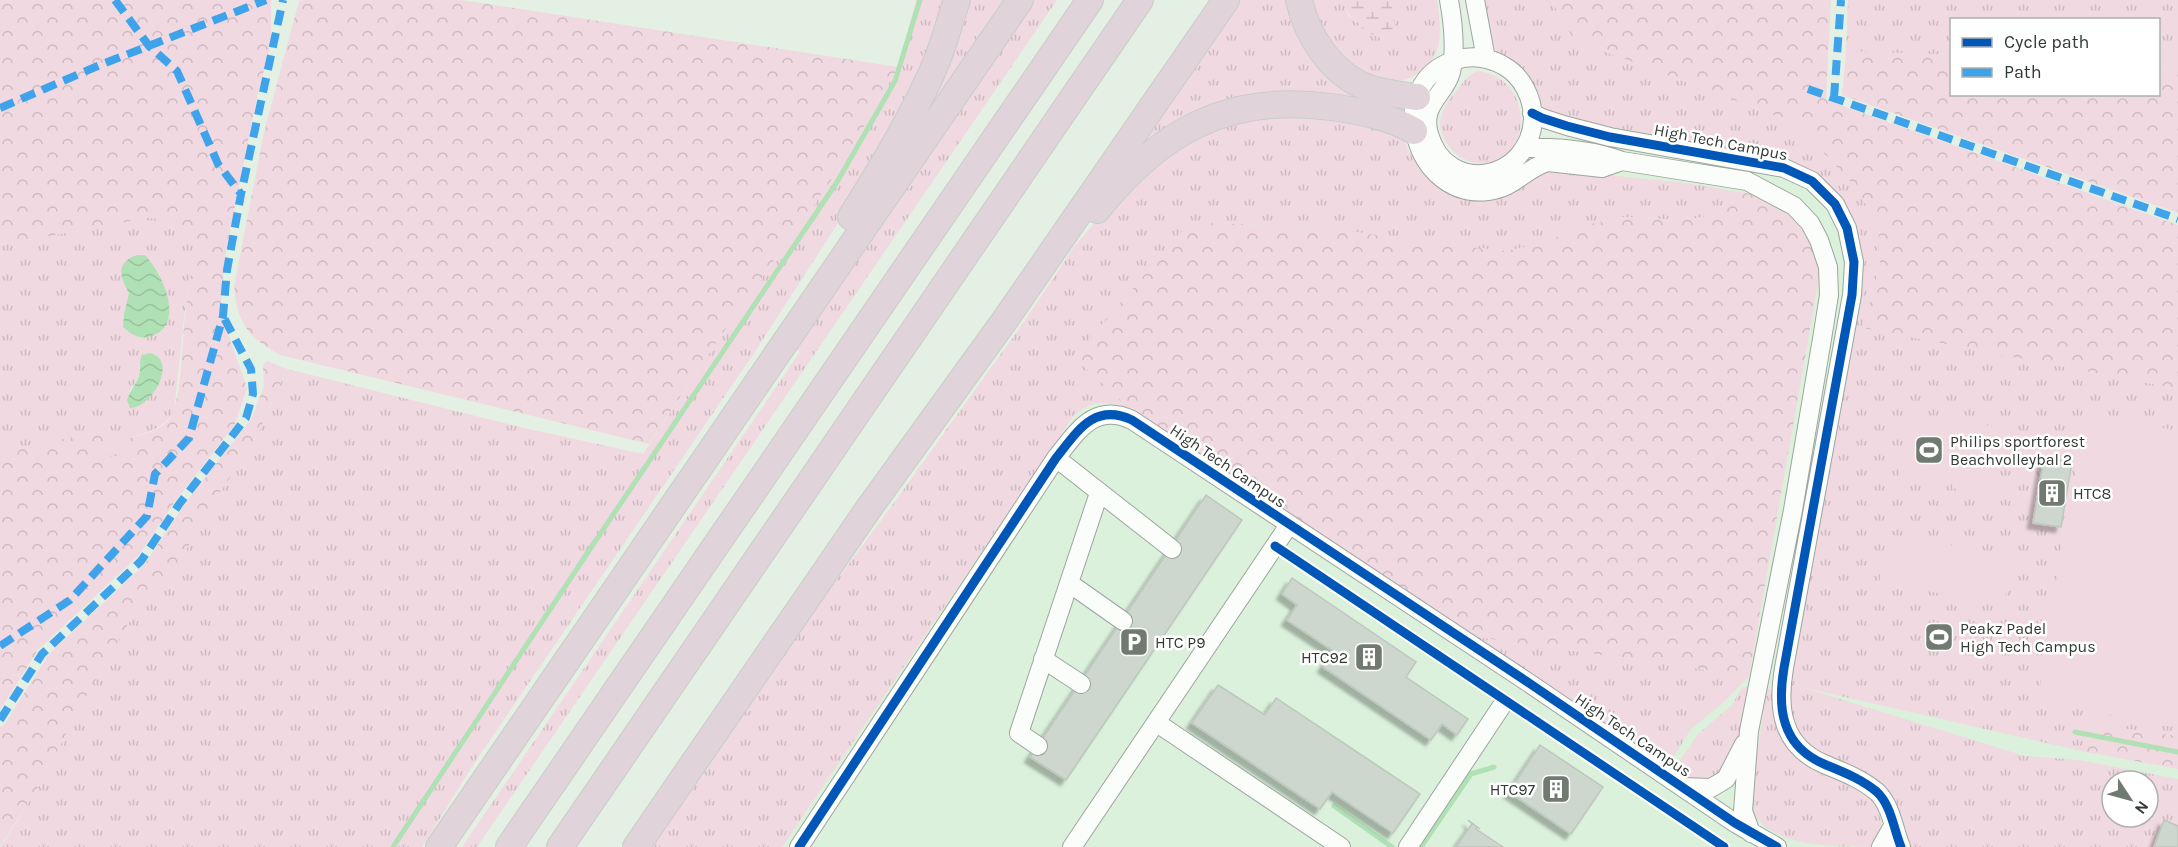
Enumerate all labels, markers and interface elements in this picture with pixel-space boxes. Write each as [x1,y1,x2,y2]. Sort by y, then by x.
legend [1950,18,2160,96]
text: Cycle path [2004,31,2089,53]
text: Path [2004,61,2042,83]
street label: High Tech Campus [1653,120,1789,164]
street label: High Tech Campus [1166,420,1290,512]
place label: Philips sportforest Beachvolleybal 2 [1950,432,2085,469]
sports icon: Philips sportforest Beachvolleybal 2 [1913,434,1945,466]
building icon: HTC8 [2036,477,2068,509]
place label: HTC8 [2073,484,2111,503]
place label: Peakz Padel High Tech Campus [1960,619,2096,656]
sports icon: Peakz Padel High Tech Campus [1923,621,1955,653]
parking icon: HTC P9 [1118,626,1150,658]
place label: HTC P9 [1155,633,1205,652]
building icon: HTC92 [1353,641,1385,673]
place label: HTC92 [1301,648,1348,667]
street label: High Tech Campus [1571,689,1695,781]
north arrow [2100,769,2160,829]
building icon: HTC97 [1540,773,1572,805]
place label: HTC97 [1490,780,1535,799]
text: N [2131,797,2153,818]

